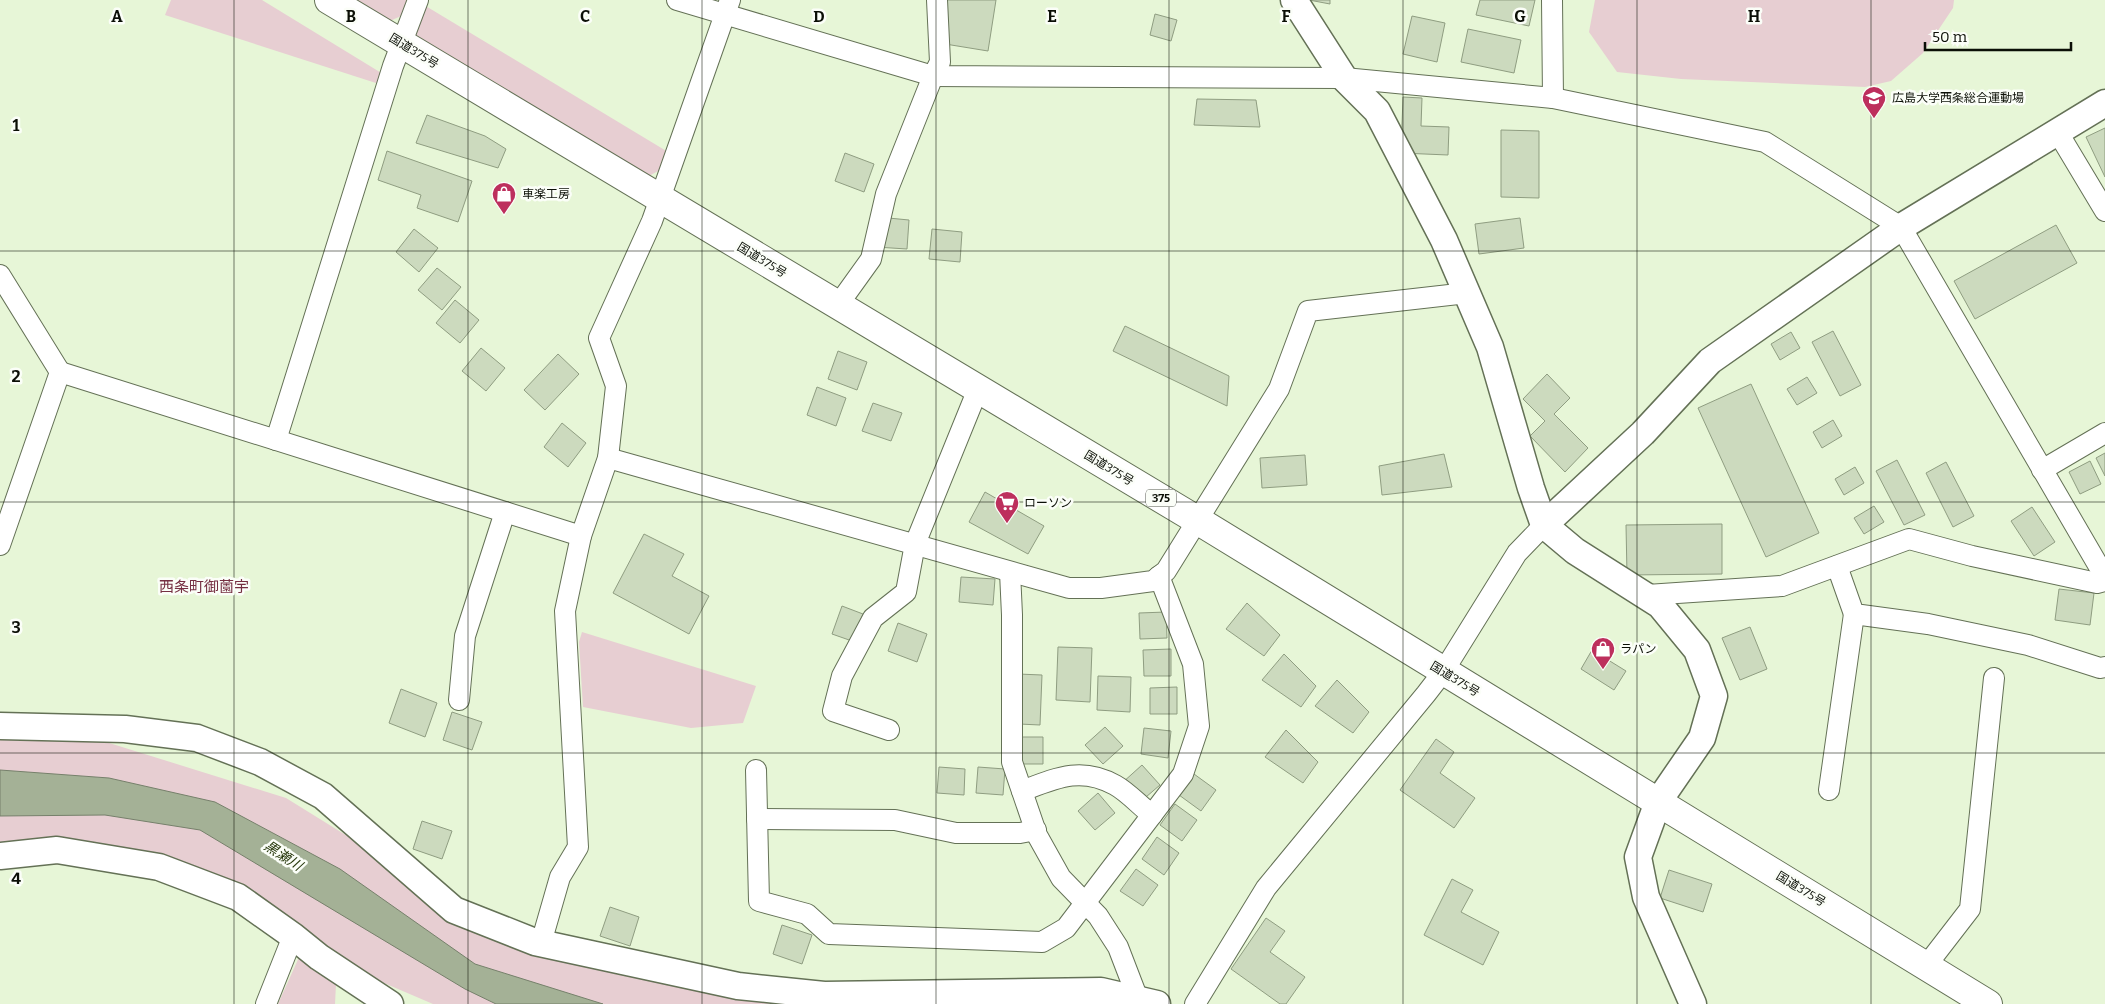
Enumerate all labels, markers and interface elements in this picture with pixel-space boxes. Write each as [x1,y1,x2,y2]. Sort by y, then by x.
text: A [111,7,123,26]
text: B [346,7,356,26]
text: C [580,7,590,26]
text: D [813,7,825,26]
text: E [1047,7,1057,26]
text: F [1282,7,1291,26]
text: G [1514,7,1526,26]
text: H [1748,7,1761,26]
scale bar [1925,20,2071,52]
text: 50 m [1932,28,1968,46]
street label: 国道375号 [387,31,441,71]
school or university icon: 広島大学西条総合運動場 [1861,85,1887,119]
place label: 広島大学西条総合運動場 [1892,91,2024,105]
text: 1 [13,116,20,135]
shop icon: 車楽工房 [491,181,517,215]
place label: 車楽工房 [522,187,570,201]
street label: 国道375号 [735,240,789,280]
text: 2 [11,367,21,386]
street label: 国道375号 [1082,448,1136,488]
road number: 375 [1146,489,1176,506]
supermarket icon: ローソン [994,490,1020,524]
place label: ローソン [1024,496,1072,510]
district label: 西条町御薗宇 [159,578,249,596]
text: 3 [11,618,21,637]
shop icon: ラパン [1590,636,1616,670]
place label: ラパン [1620,642,1656,656]
street label: 国道375号 [1428,659,1482,699]
water label: 黒瀬川 [261,837,307,876]
text: 4 [11,869,21,888]
street label: 国道375号 [1774,869,1828,909]

